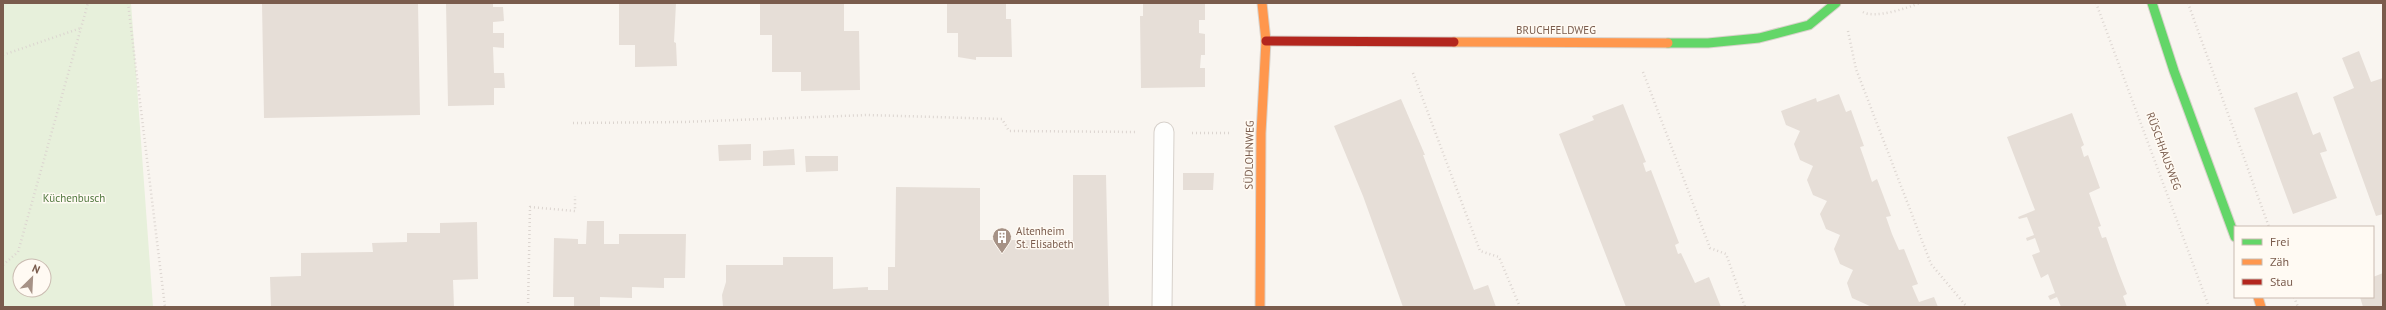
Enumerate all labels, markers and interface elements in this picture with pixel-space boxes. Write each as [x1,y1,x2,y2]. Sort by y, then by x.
street label: BRUCHFELDWEG [1516,23,1596,37]
street label: RÜSCHHAUSWEG [2143,110,2185,192]
street label: SÜDLOHNWEG [1241,120,1257,190]
park label: Küchenbusch [43,191,105,205]
place label: Altenheim St. Elisabeth [1016,224,1074,251]
building icon: Altenheim St. Elisabeth [991,226,1013,254]
legend [2234,226,2374,298]
text: Frei [2270,234,2290,249]
text: Zäh [2270,254,2289,269]
north arrow [12,258,52,298]
text: N [30,261,42,277]
text: Stau [2270,274,2293,289]

